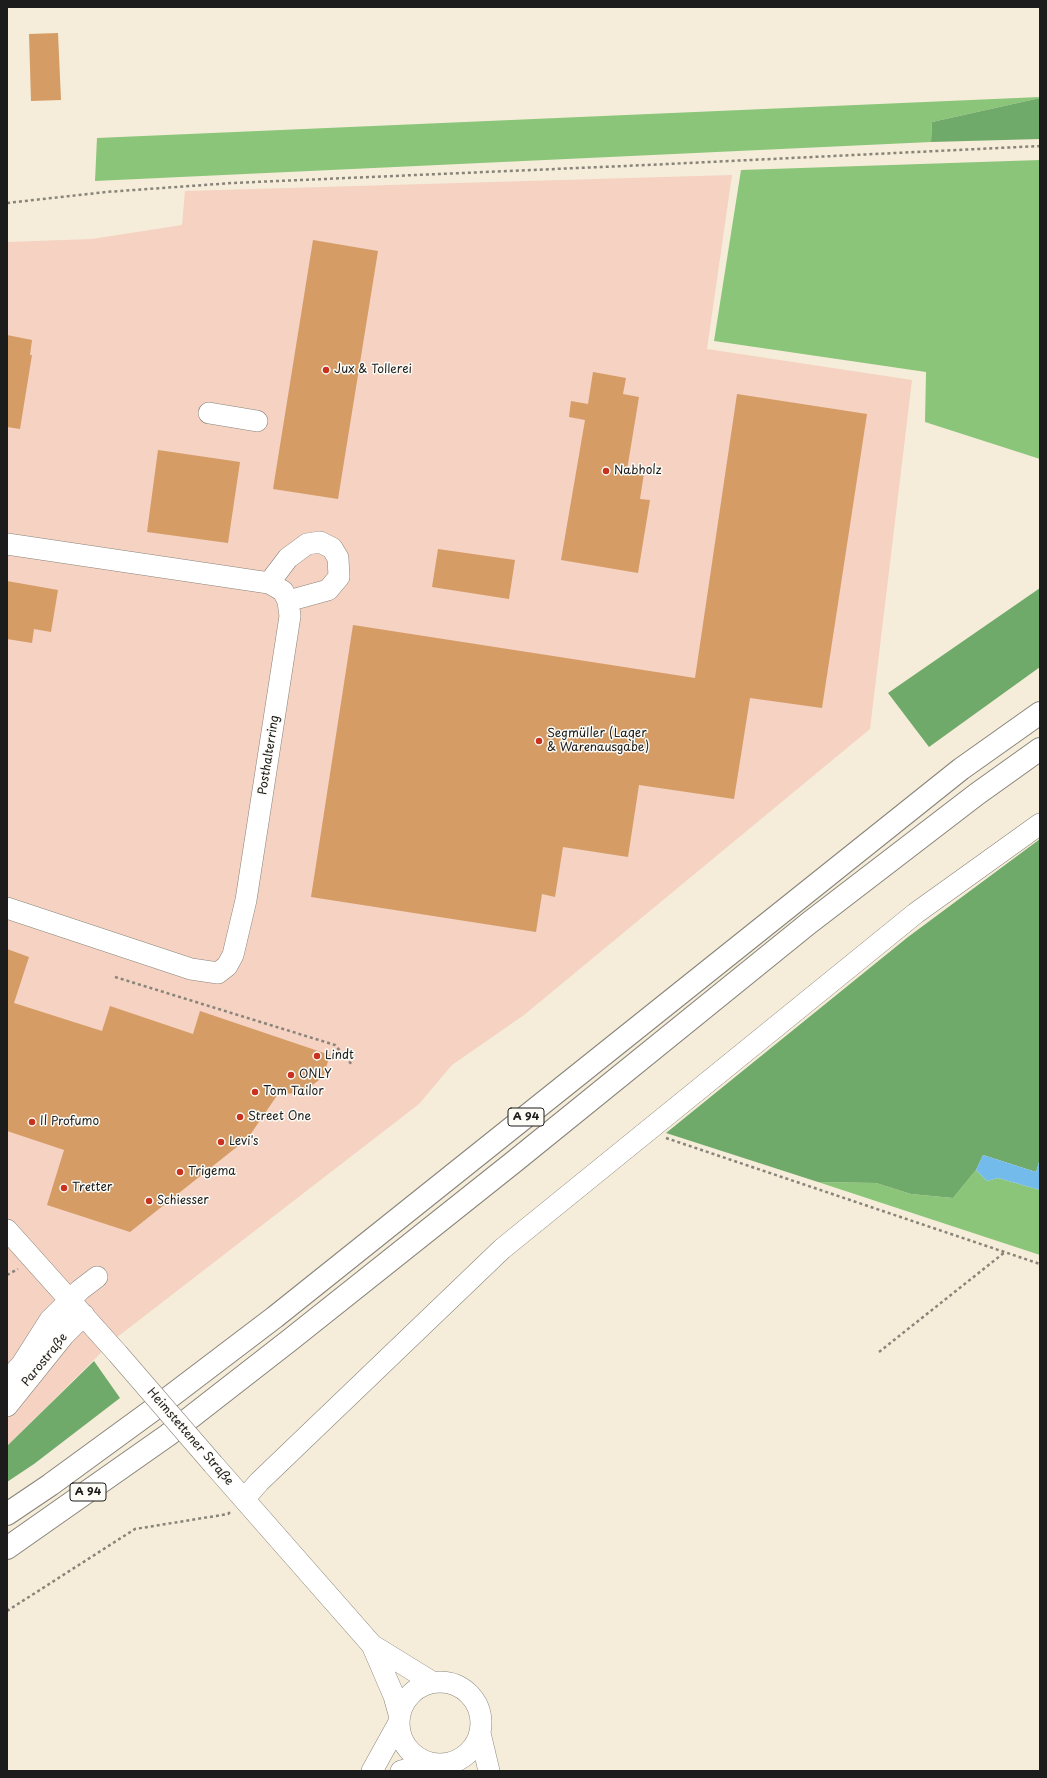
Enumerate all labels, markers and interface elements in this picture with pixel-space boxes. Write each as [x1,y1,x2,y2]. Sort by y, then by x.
place label: Jux & Tollerei [334,363,412,377]
marker: Jux & Tollerei [321,365,331,375]
place label: Nabholz [614,464,662,478]
marker: Nabholz [601,466,611,476]
street label: Posthalterring [256,714,282,796]
place label: Segmüller (Lager & Warenausgabe) [547,727,649,755]
marker: Segmüller (Lager & Warenausgabe) [534,736,544,746]
place label: Lindt [325,1049,354,1063]
marker: Lindt [312,1051,322,1061]
place label: ONLY [299,1068,332,1082]
marker: ONLY [286,1070,296,1080]
place label: Tom Tailor [263,1085,324,1099]
marker: Tom Tailor [250,1087,260,1097]
road number: A 94 [508,1108,544,1126]
place label: Street One [248,1110,311,1124]
marker: Street One [235,1112,245,1122]
place label: Il Profumo [40,1115,99,1129]
marker: Il Profumo [27,1117,37,1127]
place label: Levi's [229,1135,259,1149]
marker: Levi's [216,1137,226,1147]
place label: Trigema [188,1165,236,1179]
marker: Trigema [175,1167,185,1177]
place label: Tretter [72,1181,112,1195]
marker: Tretter [59,1183,69,1193]
place label: Schiesser [157,1194,209,1208]
marker: Schiesser [144,1196,154,1206]
street label: Parostraße [19,1330,71,1390]
street label: Heimstettener Straße [144,1385,236,1489]
road number: A 94 [70,1483,106,1501]

